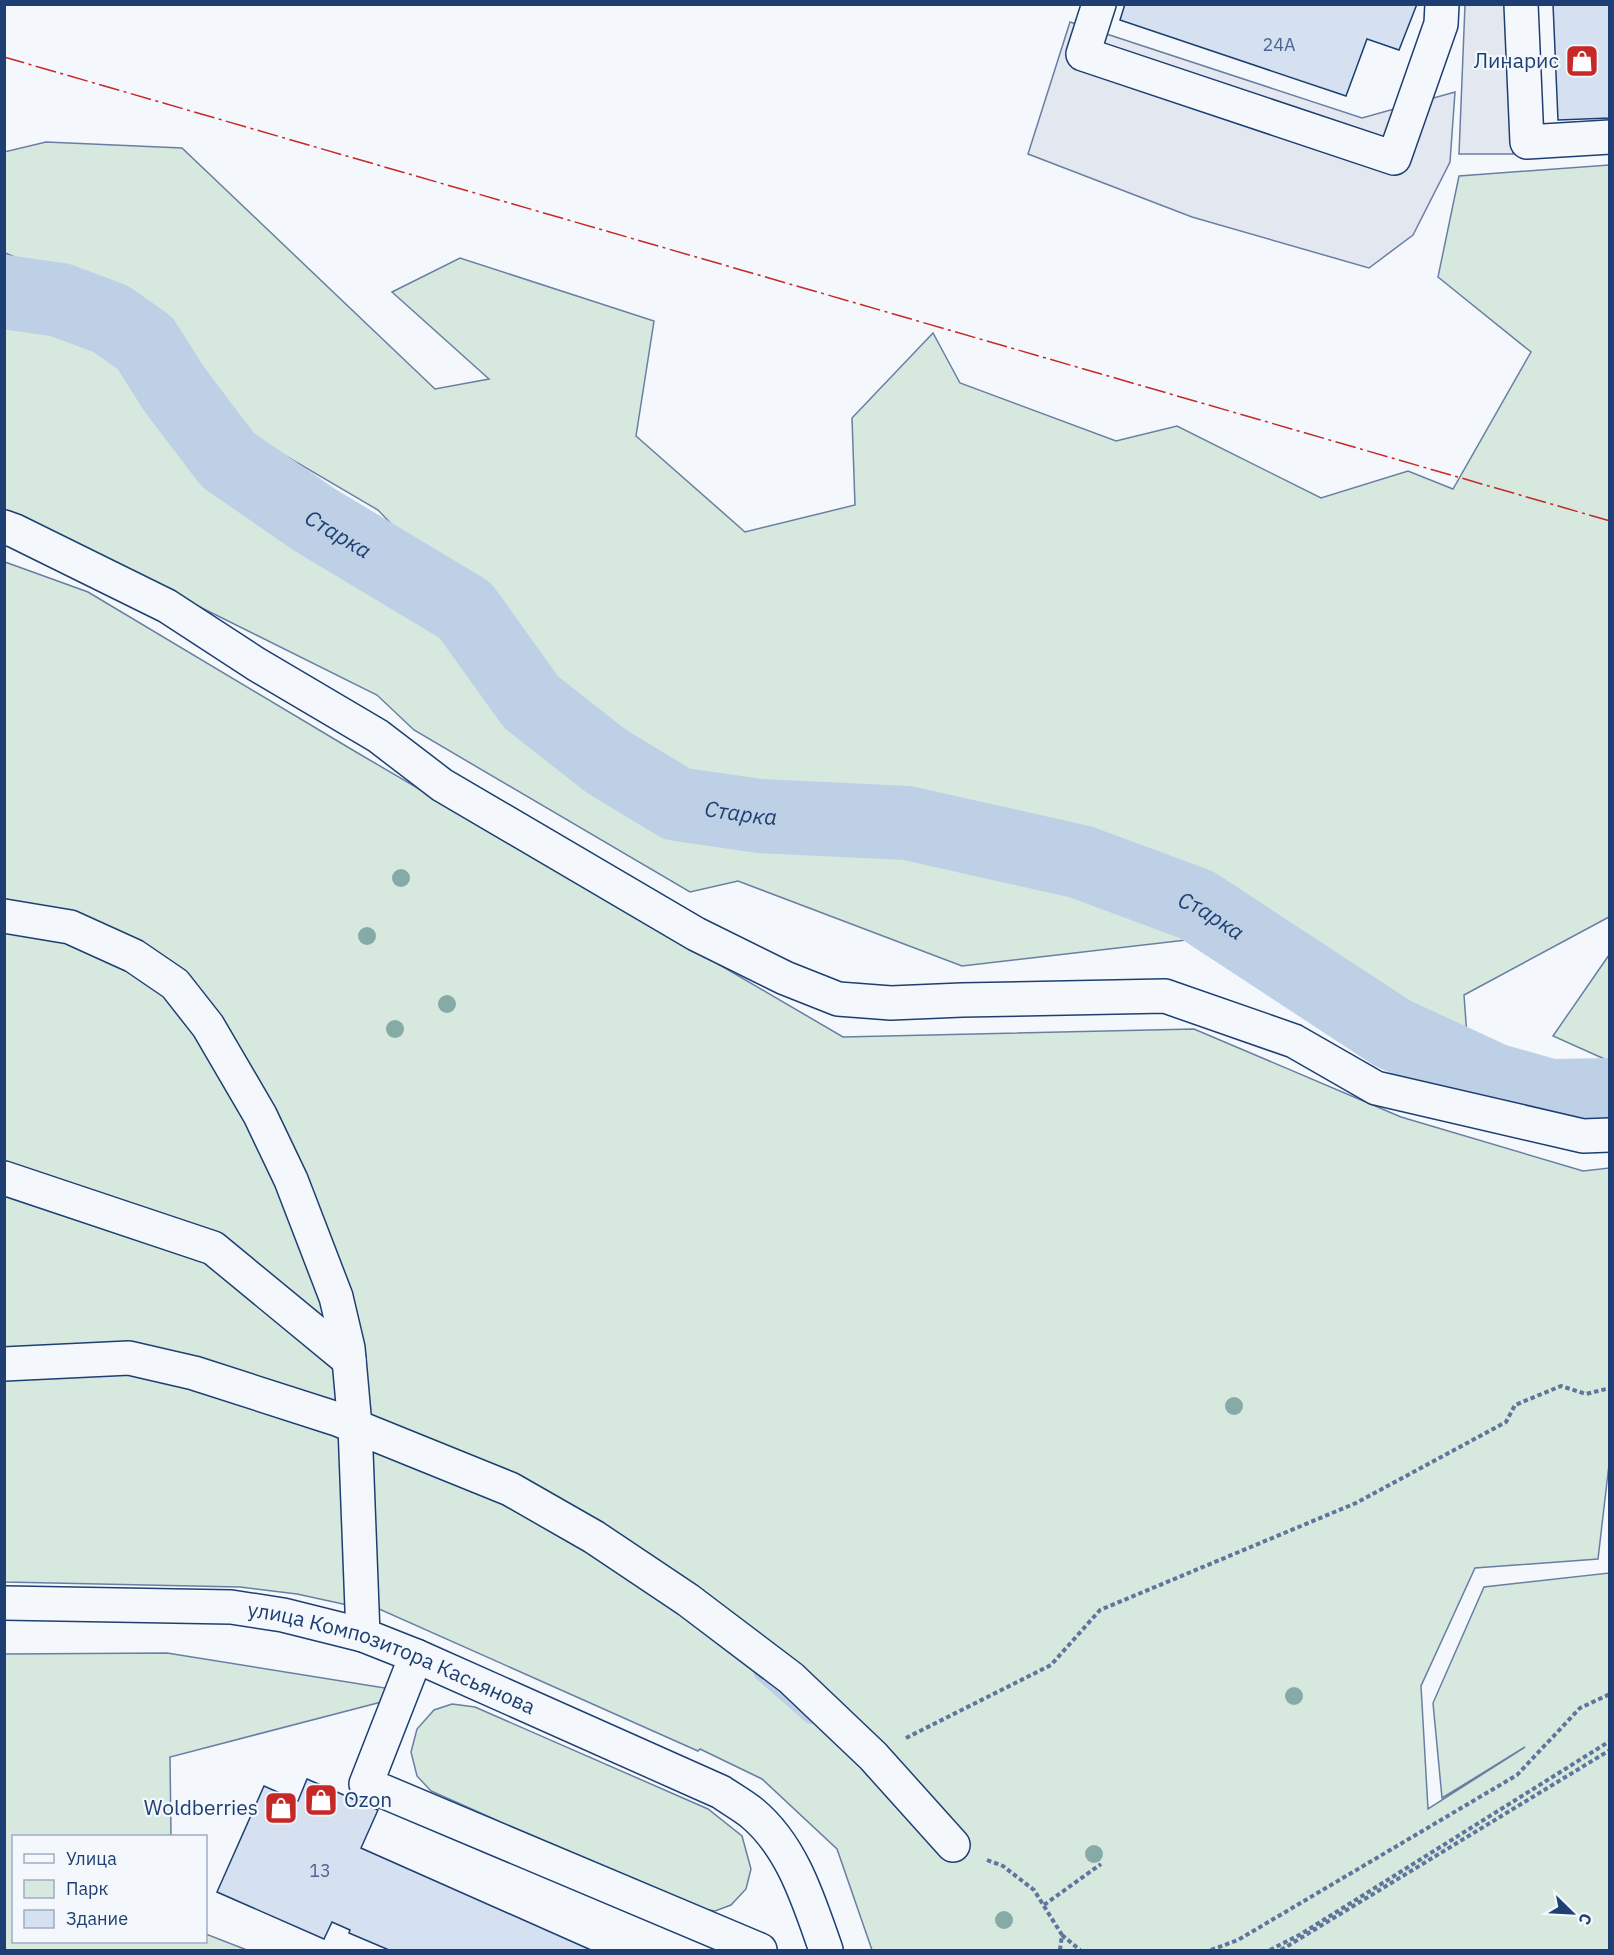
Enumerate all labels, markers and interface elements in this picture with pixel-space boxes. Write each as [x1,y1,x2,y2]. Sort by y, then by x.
house number: 24А [1262,33,1296,56]
shop icon: Линарис [1564,43,1600,79]
place label: Линарис [1474,46,1559,74]
water label: Старка [300,502,377,565]
water label: Старка [703,793,778,831]
water label: Старка [1175,884,1250,946]
street label: улица Композитора Касьянова [246,1595,540,1720]
shop icon: Ozon [303,1782,339,1818]
place label: Ozon [344,1785,392,1813]
shop icon: Woldberries [263,1790,299,1826]
place label: Woldberries [144,1793,258,1821]
legend [12,1835,207,1943]
text: Улица [66,1847,117,1870]
house number: 13 [309,1859,331,1882]
text: Парк [66,1877,109,1900]
north arrow [1542,1883,1602,1943]
text: Здание [66,1907,128,1930]
text: С [1574,1910,1597,1928]

